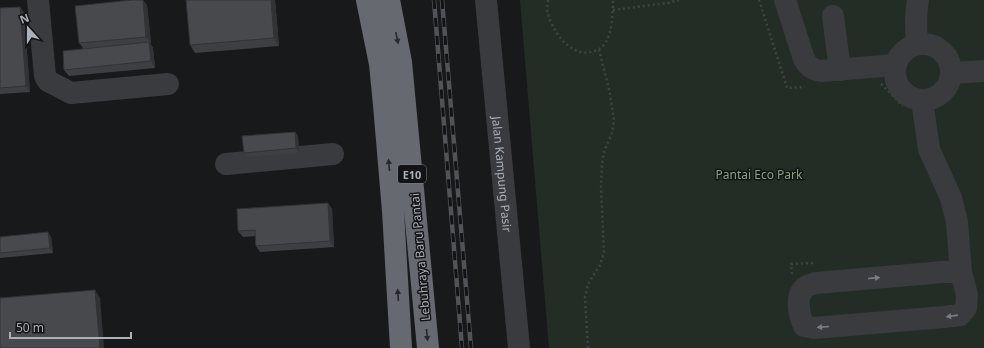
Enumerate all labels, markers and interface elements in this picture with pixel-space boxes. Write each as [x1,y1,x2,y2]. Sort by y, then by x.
north arrow [8,8,48,48]
text: N [17,10,31,27]
one-way arrow [394,32,400,44]
street label: Jalan Kampung Pasir [488,114,516,233]
one-way arrow [385,159,392,171]
road number: E10 [398,165,426,183]
park label: Pantai Eco Park [716,166,803,183]
street label: Lebuhraya Baru Pantai [406,192,434,322]
one-way arrow [868,275,880,281]
one-way arrow [394,289,401,301]
one-way arrow [946,313,958,319]
scale bar [10,314,131,340]
text: 50 m [16,319,44,336]
one-way arrow [817,324,829,330]
one-way arrow [423,329,430,341]

